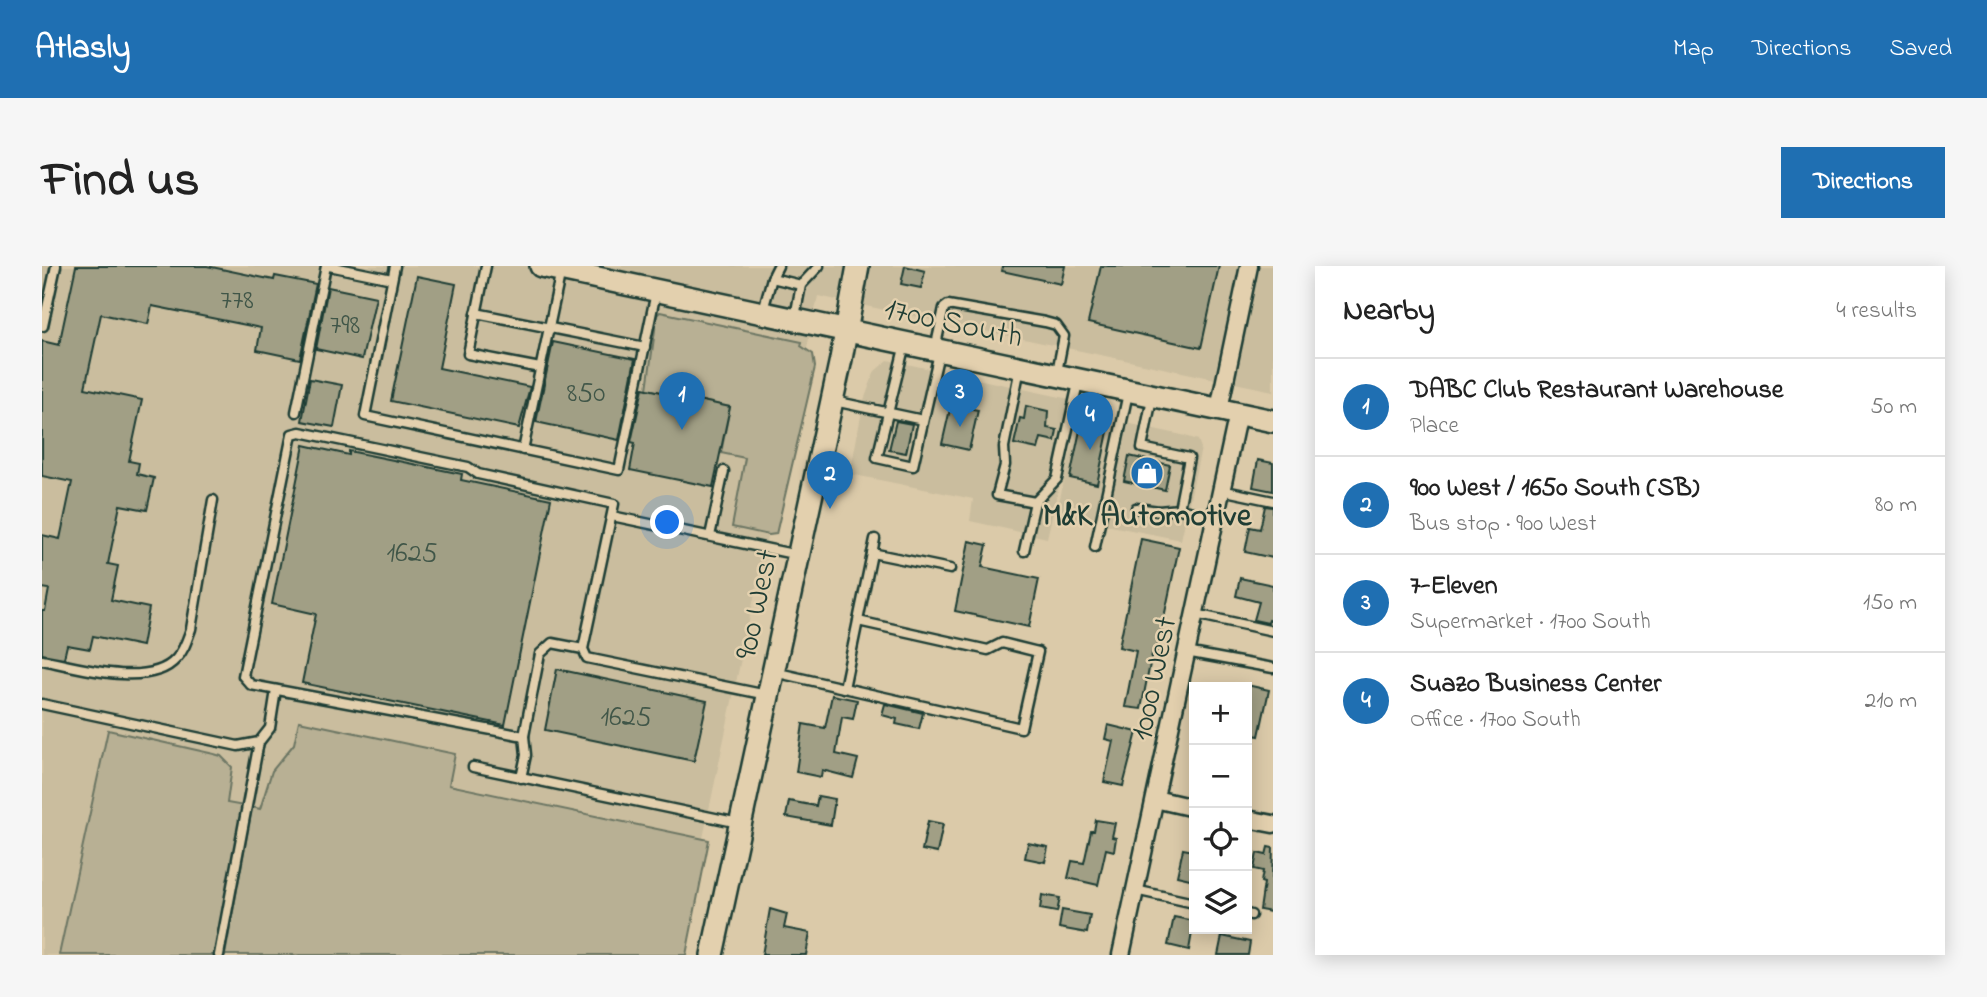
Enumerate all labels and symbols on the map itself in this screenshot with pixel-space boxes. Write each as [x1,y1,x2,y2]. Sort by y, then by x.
house number: 778 [220,281,254,322]
street label: 1700 South [880,287,1027,362]
house number: 798 [330,306,360,347]
pin: 3 [937,369,983,427]
pin: 1 [659,372,705,430]
house number: 850 [567,374,605,415]
pin: 4 [1067,392,1113,450]
pin: 2 [807,451,853,509]
shop icon: M&K Automotive [1128,454,1166,492]
place label: M&K Automotive [1043,494,1253,541]
your location [650,505,684,539]
house number: 1625 [386,534,438,575]
street label: 900 West [724,545,793,664]
street label: 1000 West [1119,612,1192,745]
house number: 1625 [600,698,652,739]

